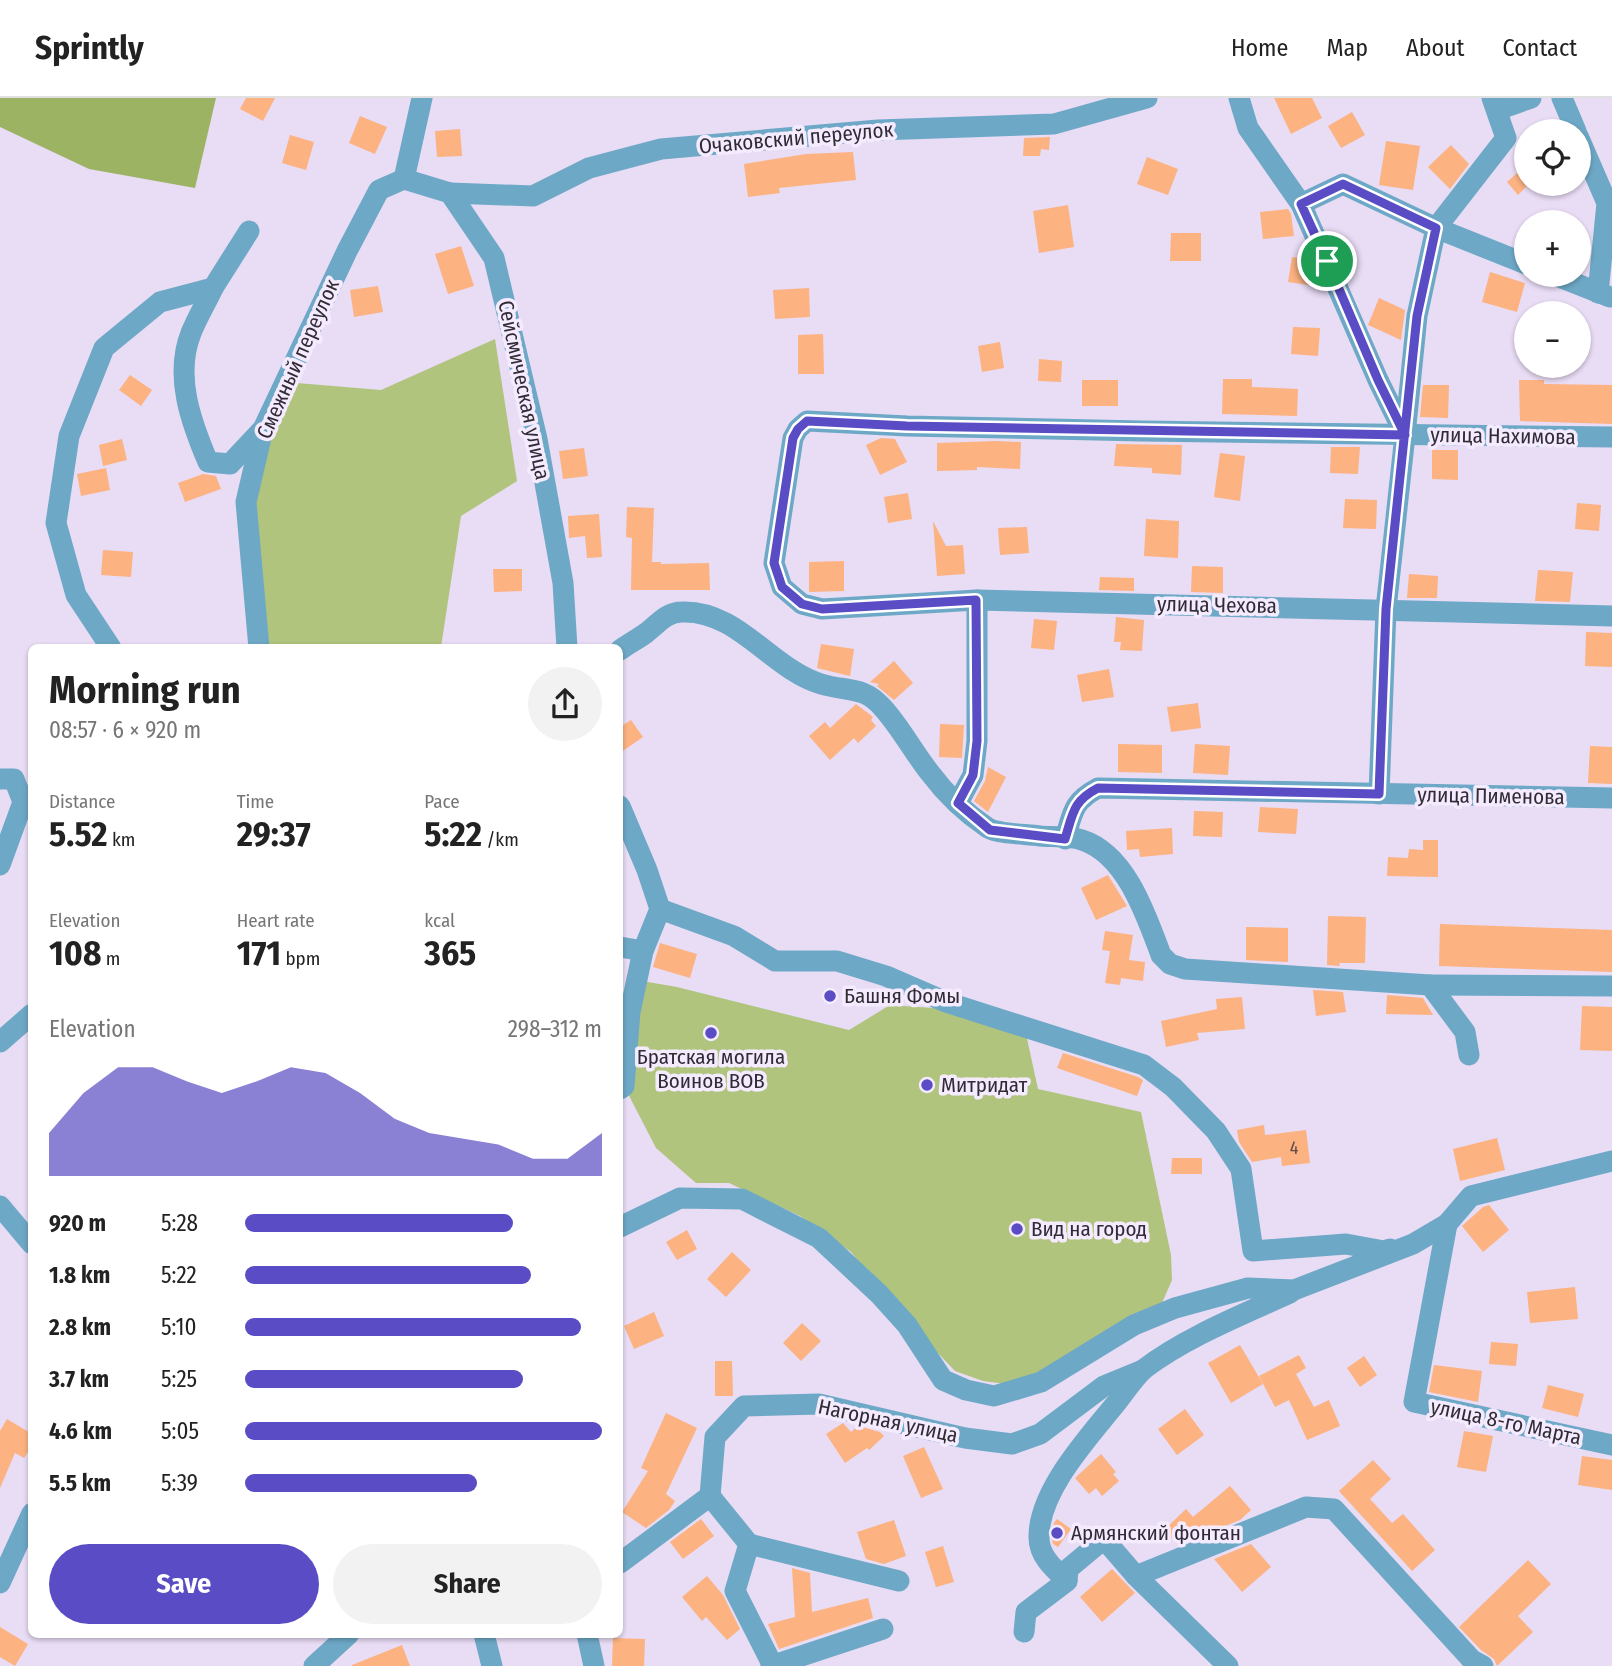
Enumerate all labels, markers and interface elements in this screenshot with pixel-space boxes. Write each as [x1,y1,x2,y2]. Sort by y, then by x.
text: Sprintly [35,28,144,68]
text: Home [1231,34,1288,62]
text: Map [1326,34,1368,62]
text: About [1406,34,1464,62]
text: Contact [1502,34,1577,62]
street label: Очаковский переулок [698,117,894,159]
map controls [1514,119,1591,378]
button: locate [1514,119,1591,196]
button: + [1514,210,1591,287]
pin [1297,231,1357,291]
icon: arrive [1308,242,1346,280]
street label: Смежный переулок [251,275,345,443]
street label: Сейсмическая улица [492,298,556,482]
button: − [1514,301,1591,378]
street label: улица Нахимова [1430,422,1576,450]
street label: улица Чехова [1157,591,1277,619]
text: Morning run [49,667,241,713]
button: share [528,667,602,741]
text: 08:57 · 6 × 920 m [49,716,201,744]
street label: улица Пименова [1417,782,1565,810]
text: Distance [49,790,116,813]
text: Time [237,790,274,813]
text: Pace [424,790,460,813]
text: 5.52 [49,813,108,855]
text: 29:37 [237,813,311,855]
text: 5:22 [424,813,482,855]
text: km [108,828,135,851]
text: /km [482,828,519,851]
text: Elevation [49,909,121,932]
text: Heart rate [237,909,315,932]
text: kcal [424,909,455,932]
text: 108 [49,932,101,974]
text: 171 [237,932,281,974]
text: 365 [424,932,476,974]
text: m [101,947,120,970]
text: bpm [281,947,320,970]
place label: Башня Фомы [844,983,960,1009]
marker: Башня Фомы [822,988,838,1004]
text: Elevation [49,1015,136,1043]
text: 298–312 m [508,1015,602,1043]
marker: Братская могила Воинов ВОВ [703,1025,719,1041]
place label: Братская могила Воинов ВОВ [637,1044,785,1094]
place label: Митридат [941,1072,1028,1098]
marker: Митридат [919,1077,935,1093]
house number: 4 [1290,1137,1299,1159]
text: 920 m [49,1209,106,1237]
text: 5:28 [161,1209,198,1237]
place label: Вид на город [1031,1216,1147,1242]
marker: Вид на город [1009,1221,1025,1237]
text: 1.8 km [49,1261,110,1289]
text: 5:22 [161,1261,197,1289]
text: 2.8 km [49,1313,111,1341]
text: 5:10 [161,1313,196,1341]
text: 3.7 km [49,1365,109,1393]
text: 5:25 [161,1365,197,1393]
street label: Нагорная улица [816,1393,960,1449]
street label: улица 8-го Марта [1428,1393,1584,1451]
text: 4.6 km [49,1417,112,1445]
text: 5:05 [161,1417,199,1445]
text: 5.5 km [49,1469,111,1497]
text: 5:39 [161,1469,198,1497]
place label: Армянский фонтан [1071,1520,1241,1546]
marker: Армянский фонтан [1049,1525,1065,1541]
button: Save [49,1544,319,1624]
button: Share [333,1544,602,1624]

